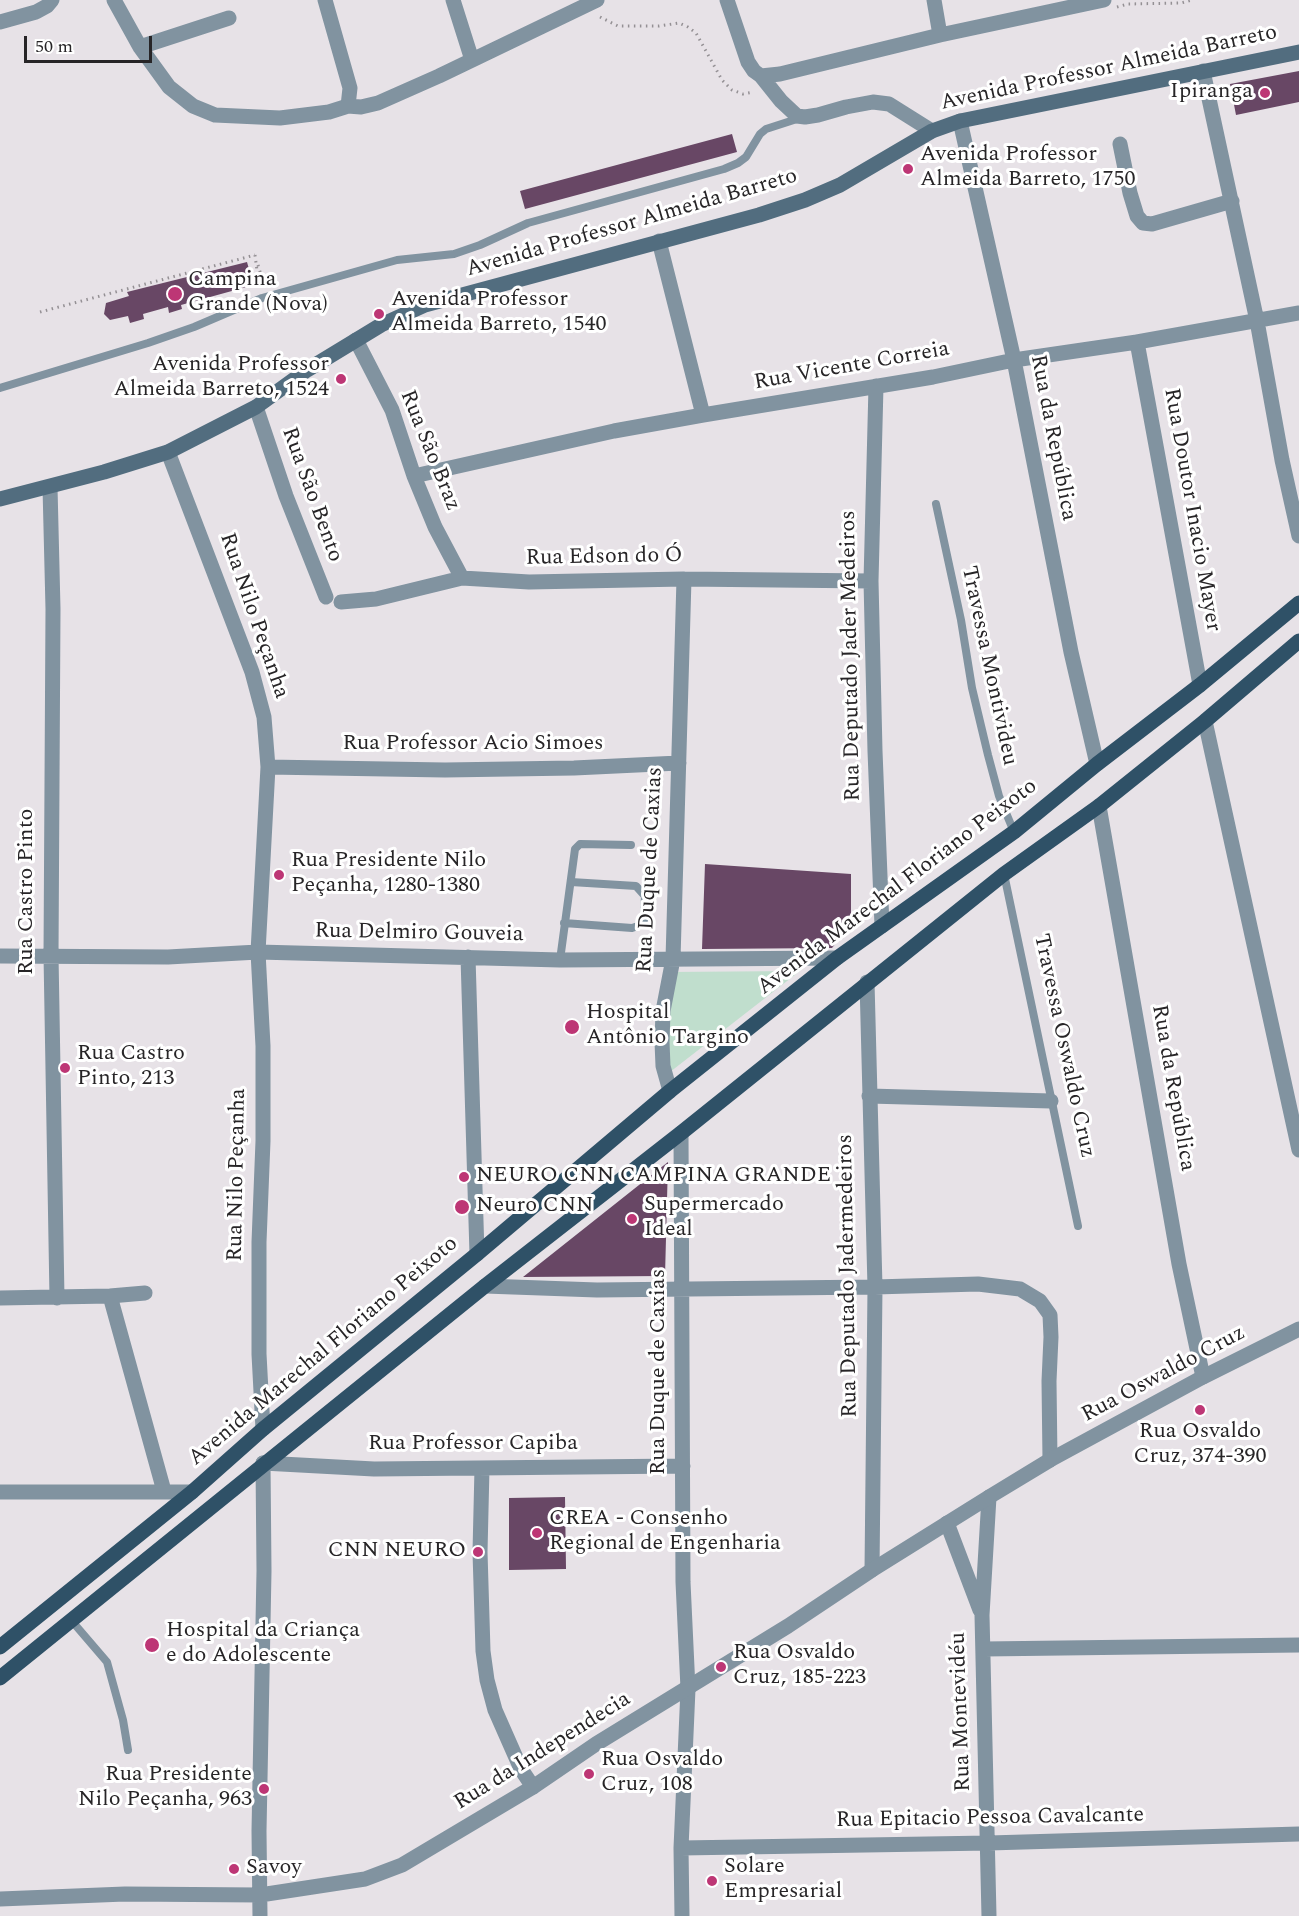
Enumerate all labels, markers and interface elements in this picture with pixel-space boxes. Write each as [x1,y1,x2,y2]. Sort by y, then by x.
street label: Avenida Professor Almeida Barreto [938,20,1280,118]
scale bar [27,24,154,62]
text: 50 m [35,33,73,60]
place label: Ipiranga [1170,80,1253,106]
marker: Ipiranga [1258,86,1272,100]
place label: Avenida Professor Almeida Barreto, 1750 [920,143,1136,194]
marker: Avenida Professor Almeida Barreto, 1750 [901,162,915,176]
street label: Avenida Professor Almeida Barreto [463,164,801,284]
place label: Campina Grande (Nova) [188,268,328,320]
marker: Campina Grande (Nova) [166,285,184,303]
place label: Avenida Professor Almeida Barreto, 1540 [391,288,607,340]
marker: Avenida Professor Almeida Barreto, 1540 [372,307,386,321]
street label: Rua Vicente Correia [752,337,952,397]
place label: Avenida Professor Almeida Barreto, 1524 [113,353,329,404]
street label: Rua da República [1023,353,1081,523]
marker: Avenida Professor Almeida Barreto, 1524 [334,372,348,386]
street label: Rua Doutor Inacio Mayer [1157,386,1225,634]
street label: Rua São Braz [393,387,465,515]
street label: Rua São Bento [274,424,348,566]
street label: Rua Deputado Jader Medeiros [836,510,868,802]
street label: Rua Nilo Peçanha [212,530,294,702]
street label: Rua Edson do Ó [525,543,683,573]
street label: Travessa Montivideu [954,564,1022,768]
street label: Rua Professor Acio Simoes [342,732,604,758]
street label: Rua Duque de Caxias [632,766,670,974]
street label: Avenida Marechal Floriano Peixoto [753,774,1043,1002]
street label: Rua Castro Pinto [15,809,41,975]
place label: Rua Presidente Nilo Peçanha, 1280-1380 [291,849,486,900]
marker: Rua Presidente Nilo Peçanha, 1280-1380 [272,868,286,882]
street label: Rua Delmiro Gouveia [314,919,524,949]
street label: Travessa Oswaldo Cruz [1026,932,1100,1160]
place label: Hospital Antônio Targino [586,1001,749,1052]
street label: Rua da República [1144,1003,1200,1173]
marker: Hospital Antônio Targino [563,1018,581,1036]
place label: Rua Castro Pinto, 213 [77,1042,185,1094]
marker: Rua Castro Pinto, 213 [58,1061,72,1075]
street label: Rua Nilo Peçanha [223,1088,253,1262]
street label: Rua Deputado Jadermedeiros [833,1134,865,1418]
place label: NEURO CNN CAMPINA GRANDE [476,1164,831,1190]
marker: NEURO CNN CAMPINA GRANDE [457,1170,471,1184]
place label: Supermercado Ideal [644,1193,784,1244]
place label: Neuro CNN [476,1194,594,1220]
marker: Neuro CNN [453,1198,471,1216]
marker: Supermercado Ideal [625,1212,639,1226]
street label: Avenida Marechal Floriano Peixoto [184,1232,464,1472]
street label: Rua Duque de Caxias [647,1269,673,1475]
street label: Rua Oswaldo Cruz [1078,1321,1250,1429]
marker: Rua Osvaldo Cruz, 374-390 [1193,1403,1207,1417]
place label: Rua Osvaldo Cruz, 374-390 [1134,1420,1266,1472]
street label: Rua Professor Capiba [368,1432,578,1458]
place label: CREA - Consenho Regional de Engenharia [549,1507,781,1558]
marker: CREA - Consenho Regional de Engenharia [530,1526,544,1540]
place label: CNN NEURO [328,1539,466,1565]
marker: CNN NEURO [471,1545,485,1559]
place label: Hospital da Criança e do Adolescente [166,1619,360,1670]
street label: Rua Montevidéu [946,1632,978,1792]
marker: Hospital da Criança e do Adolescente [143,1636,161,1654]
place label: Rua Osvaldo Cruz, 185-223 [733,1641,866,1693]
marker: Rua Osvaldo Cruz, 185-223 [714,1660,728,1674]
street label: Rua da Independecia [450,1687,636,1817]
place label: Rua Osvaldo Cruz, 108 [601,1748,723,1800]
place label: Rua Presidente Nilo Peçanha, 963 [78,1763,252,1814]
marker: Rua Osvaldo Cruz, 108 [582,1767,596,1781]
marker: Rua Presidente Nilo Peçanha, 963 [257,1782,271,1796]
street label: Rua Epitacio Pessoa Cavalcante [836,1803,1144,1835]
place label: Solare Empresarial [724,1855,842,1906]
place label: Savoy [246,1856,302,1882]
marker: Savoy [227,1862,241,1876]
marker: Solare Empresarial [705,1874,719,1888]

